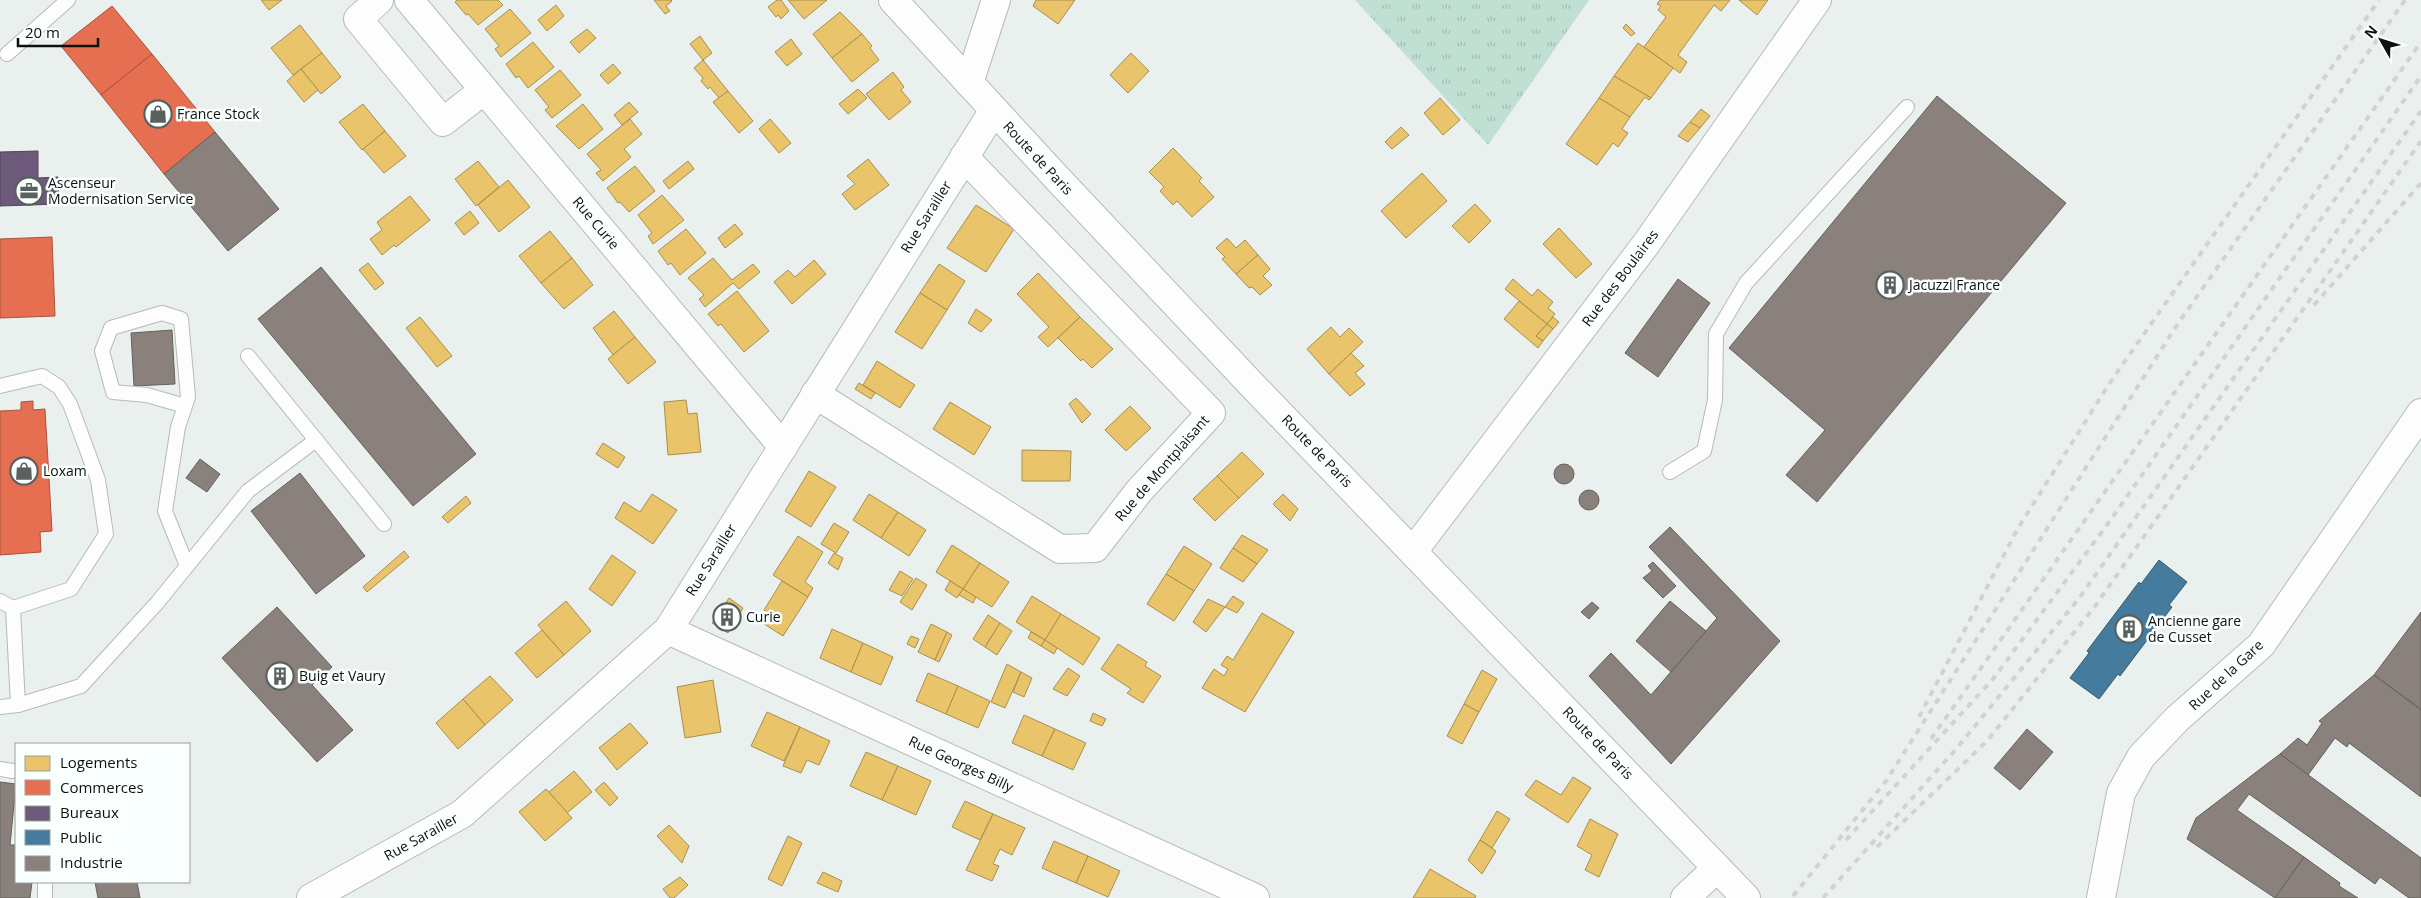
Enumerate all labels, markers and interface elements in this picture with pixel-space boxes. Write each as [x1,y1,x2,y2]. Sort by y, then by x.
scale bar [18,15,98,47]
north arrow [2356,15,2406,65]
text: N [2360,21,2381,42]
text: 20 m [25,22,60,42]
shop icon: France Stock [143,99,173,129]
place label: France Stock [177,104,260,123]
street label: Route de Paris [999,117,1078,199]
place label: Ascenseur Modernisation Service [48,173,193,208]
office icon: Ascenseur Modernisation Service [14,176,44,206]
street label: Rue Sarailler [896,177,955,256]
street label: Rue Curie [569,192,624,253]
street label: Rue des Boulaires [1577,225,1662,330]
building icon: Jacuzzi France [1875,270,1905,300]
place label: Jacuzzi France [1907,275,2000,294]
street label: Route de Paris [1278,410,1357,491]
street label: Rue de Montplaisant [1110,411,1213,525]
shop icon: Loxam [9,456,39,486]
place label: Loxam [43,461,87,480]
street label: Rue Sarailler [681,520,740,599]
building icon: Curie [712,602,742,632]
place label: Curie [746,607,781,626]
place label: Ancienne gare de Cusset [2148,611,2241,646]
building icon: Ancienne gare de Cusset [2114,614,2144,644]
street label: Rue de la Gare [2184,635,2267,714]
building icon: Buig et Vaury [265,661,295,691]
place label: Buig et Vaury [299,666,386,685]
street label: Route de Paris [1559,702,1638,783]
street label: Rue Georges Billy [906,731,1017,797]
legend [15,743,190,883]
text: Logements [60,752,137,772]
text: Commerces [60,777,144,797]
text: Bureaux [60,802,119,822]
street label: Rue Sarailler [380,808,461,865]
text: Public [60,827,102,847]
text: Industrie [60,852,123,872]

